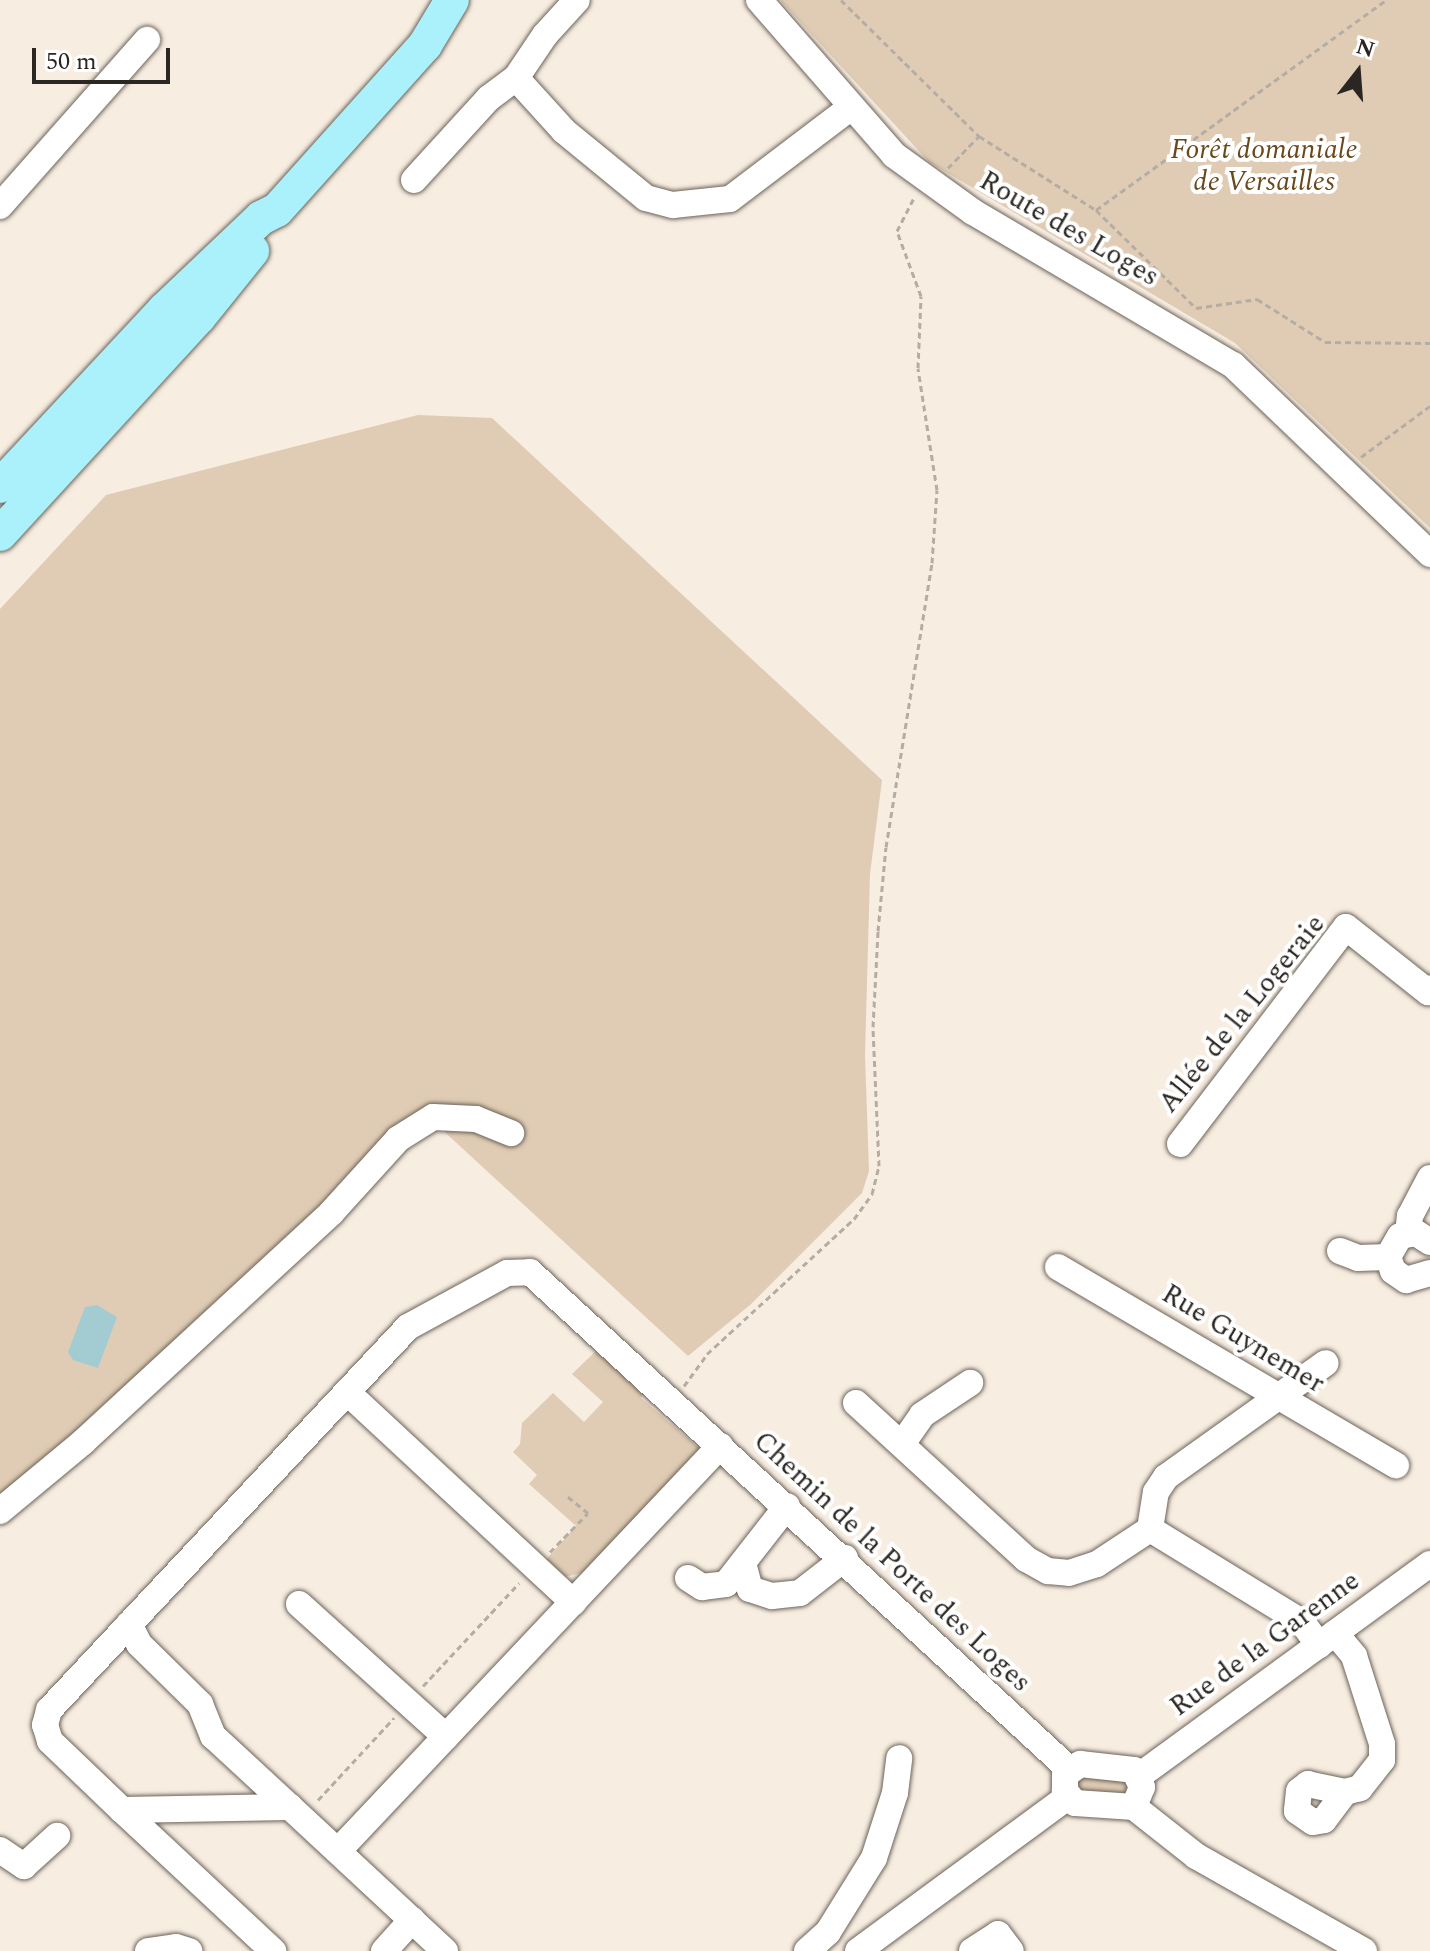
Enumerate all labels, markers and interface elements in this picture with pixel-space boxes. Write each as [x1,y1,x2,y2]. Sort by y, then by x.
text: N [1352,30,1379,67]
scale bar [36,32,174,82]
north arrow [1318,32,1398,112]
text: 50 m [46,44,97,80]
park label: Forêt domaniale de Versailles [1170,133,1358,199]
street label: Route des Loges [973,164,1165,294]
street label: Allée de la Logeraie [1152,908,1332,1120]
street label: Rue Guynemer [1155,1277,1331,1401]
street label: Chemin de la Porte des Loges [746,1425,1038,1699]
street label: Rue de la Garenne [1164,1564,1366,1724]

